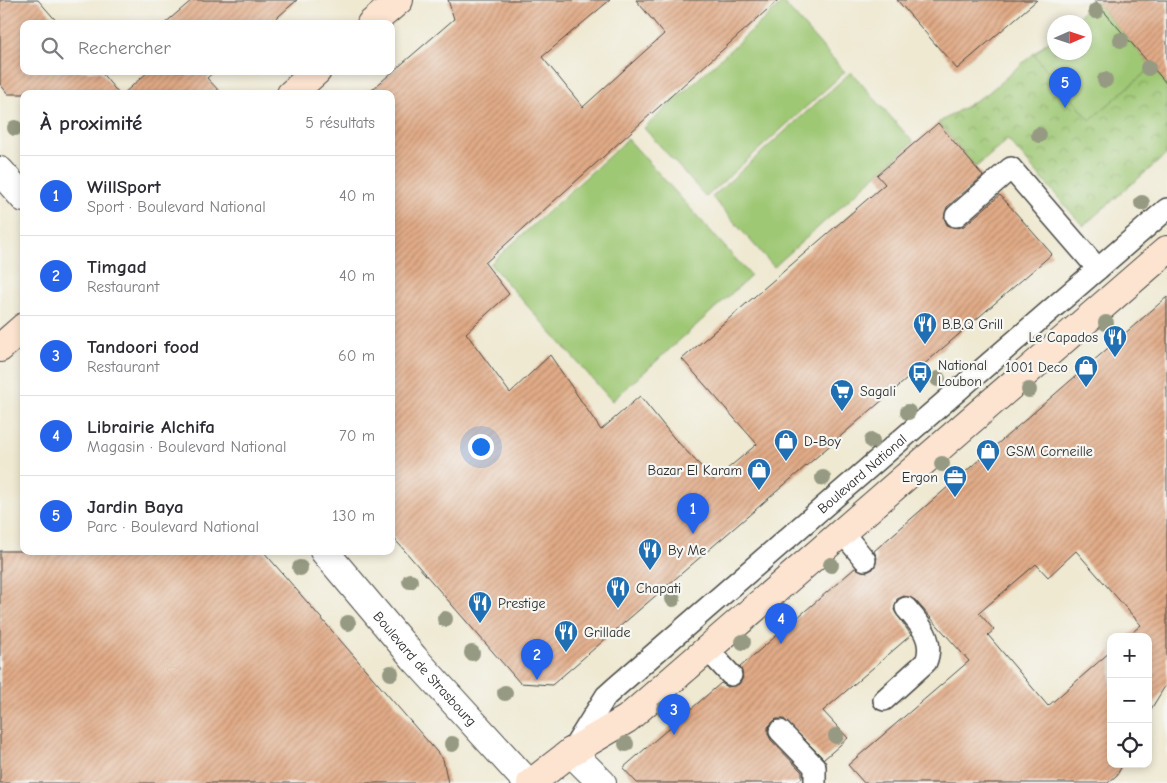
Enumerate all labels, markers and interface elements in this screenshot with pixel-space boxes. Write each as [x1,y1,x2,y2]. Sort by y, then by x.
north arrow [1047,15,1092,60]
search box [20,20,395,75]
icon: search [38,34,66,62]
text: Rechercher [78,37,171,59]
pin: 5 [1049,67,1081,108]
text: À proximité [40,111,142,135]
text: 5 résultats [305,114,375,132]
text: WillSport [87,176,161,198]
text: 1 [53,187,59,205]
text: 40 m [339,187,375,205]
text: Sport · Boulevard National [87,198,266,216]
text: Timgad [87,256,147,278]
text: 2 [52,267,60,285]
text: 40 m [339,267,375,285]
text: Restaurant [87,278,159,296]
restaurant icon: B.B.Q Grill [912,311,938,345]
place label: B.B.Q Grill [942,316,1003,333]
restaurant icon: Le Capados [1102,324,1128,358]
place label: Le Capados [1029,329,1098,346]
text: Tandoori food [87,336,199,358]
text: 3 [52,347,60,365]
text: 60 m [338,347,375,365]
shop icon: 1001 Deco [1073,354,1099,388]
place label: National Loubon [938,357,987,390]
text: Restaurant [87,358,159,376]
place label: 1001 Deco [1005,359,1068,376]
bus stop icon: National Loubon [907,360,933,394]
supermarket icon: Sagali [829,378,855,412]
place label: Sagali [860,383,896,400]
text: Librairie Alchifa [87,416,215,438]
text: 4 [52,427,60,445]
text: 70 m [339,427,375,445]
shop icon: D-Boy [773,428,799,462]
street label: Boulevard National [814,430,910,517]
place label: D-Boy [804,433,841,450]
your location [468,434,494,460]
text: Magasin · Boulevard National [87,438,287,456]
shop icon: GSM Corneille [975,438,1001,472]
place label: GSM Corneille [1006,443,1093,460]
shop icon: Bazar El Karam [746,457,772,491]
place label: Bazar El Karam [648,462,742,479]
office icon: Ergon [942,464,968,498]
place label: Ergon [902,469,938,486]
pin: 1 [677,493,709,534]
text: Jardin Baya [87,496,184,518]
text: 5 [52,507,60,525]
text: 130 m [332,507,375,525]
text: Parc · Boulevard National [87,518,259,536]
restaurant icon: By Me [637,537,663,571]
place label: By Me [668,542,706,559]
restaurant icon: Chapati [605,575,631,609]
place label: Chapati [636,580,681,597]
restaurant icon: Prestige [467,590,493,624]
place label: Prestige [498,595,546,612]
pin: 4 [765,603,797,644]
street label: Boulevard de Strasbourg [370,608,480,729]
restaurant icon: Grillade [553,619,579,653]
place label: Grillade [584,624,631,641]
map controls [1107,633,1152,768]
button: + [1107,633,1152,678]
pin: 2 [521,639,553,680]
button: − [1107,678,1152,723]
pin: 3 [658,694,690,735]
button: locate [1107,723,1152,768]

